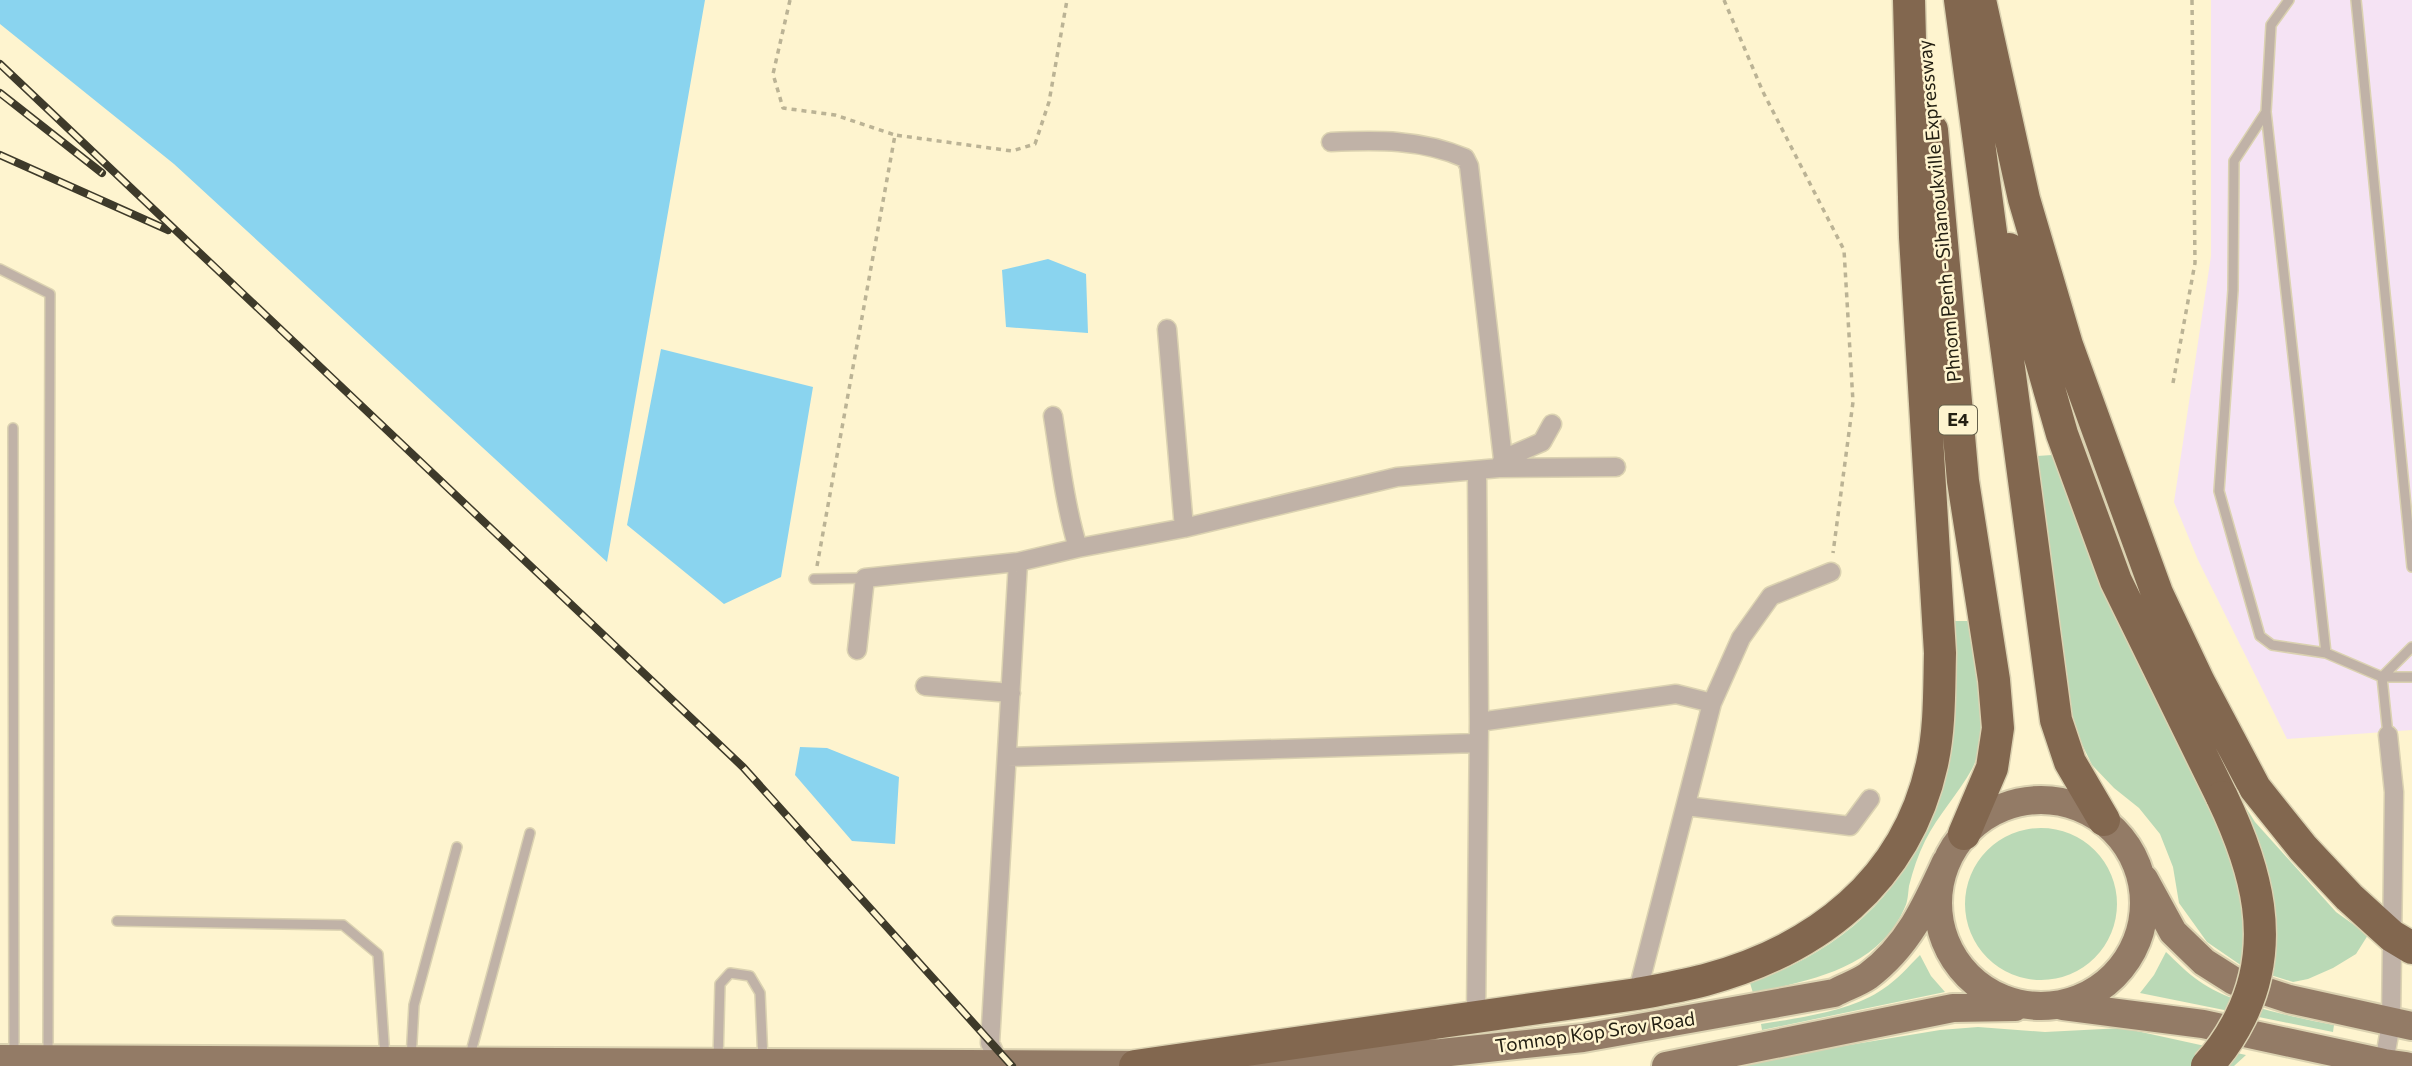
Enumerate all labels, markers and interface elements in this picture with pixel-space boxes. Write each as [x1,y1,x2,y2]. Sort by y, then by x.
street label: Phnom Penh - Sihanoukville Expressway [1912,39,1965,383]
road number: E4 [1939,406,1977,434]
street label: Tomnop Kop Srov Road [1494,1006,1696,1057]

